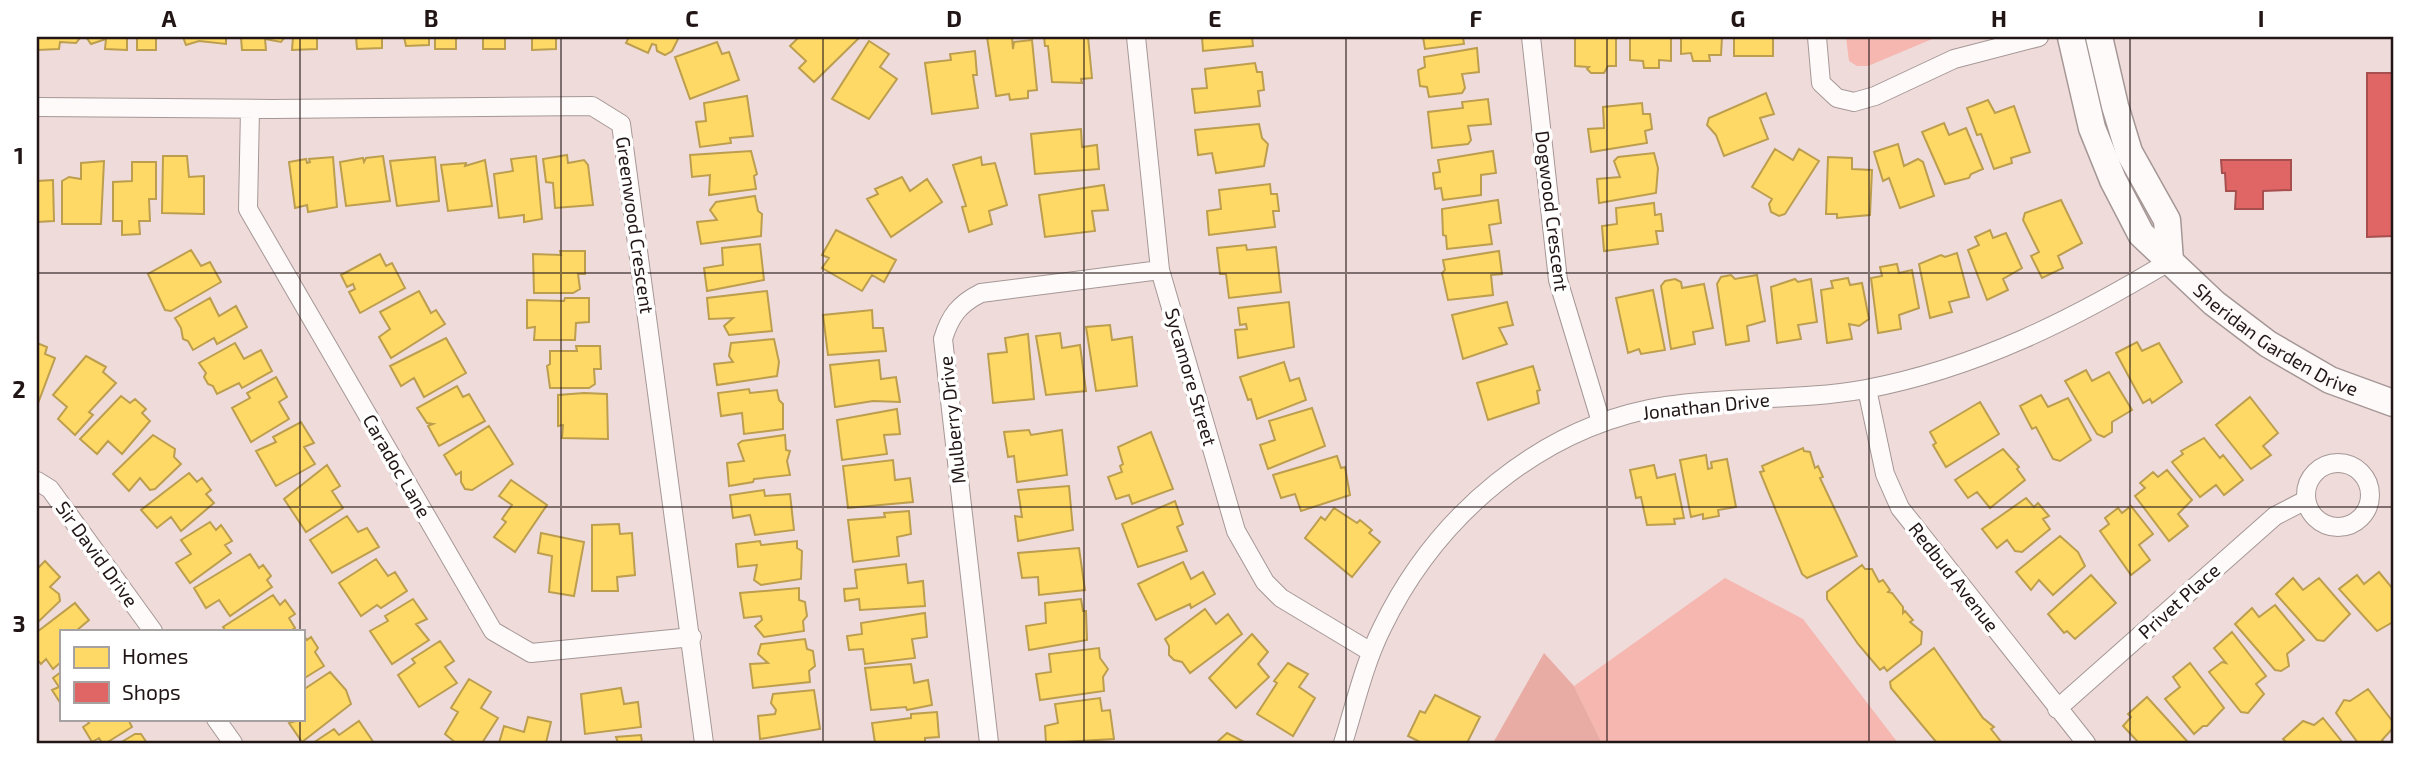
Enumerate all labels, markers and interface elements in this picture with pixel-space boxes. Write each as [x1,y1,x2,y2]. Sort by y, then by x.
text: A [161,4,177,32]
text: B [424,4,438,32]
text: C [685,4,699,32]
text: D [946,4,962,32]
text: E [1208,4,1222,32]
text: F [1470,4,1483,32]
text: G [1731,4,1745,32]
text: H [1991,4,2007,32]
text: I [2258,4,2264,32]
street label: Dogwood Crescent [1531,129,1574,293]
street label: Greenwood Crescent [612,135,659,315]
text: 1 [14,141,24,169]
street label: Sheridan Garden Drive [2189,278,2361,400]
street label: Sycamore Street [1161,305,1222,448]
street label: Mulberry Drive [933,355,970,485]
text: 2 [12,375,26,403]
street label: Jonathan Drive [1641,387,1771,424]
street label: Caradoc Lane [358,410,436,522]
street label: Sir David Drive [51,496,143,611]
street label: Redbud Avenue [1904,517,2004,636]
street label: Privet Place [2133,558,2224,643]
text: 3 [12,609,26,637]
legend [60,630,304,720]
text: Homes [122,643,188,668]
text: Shops [122,679,181,704]

